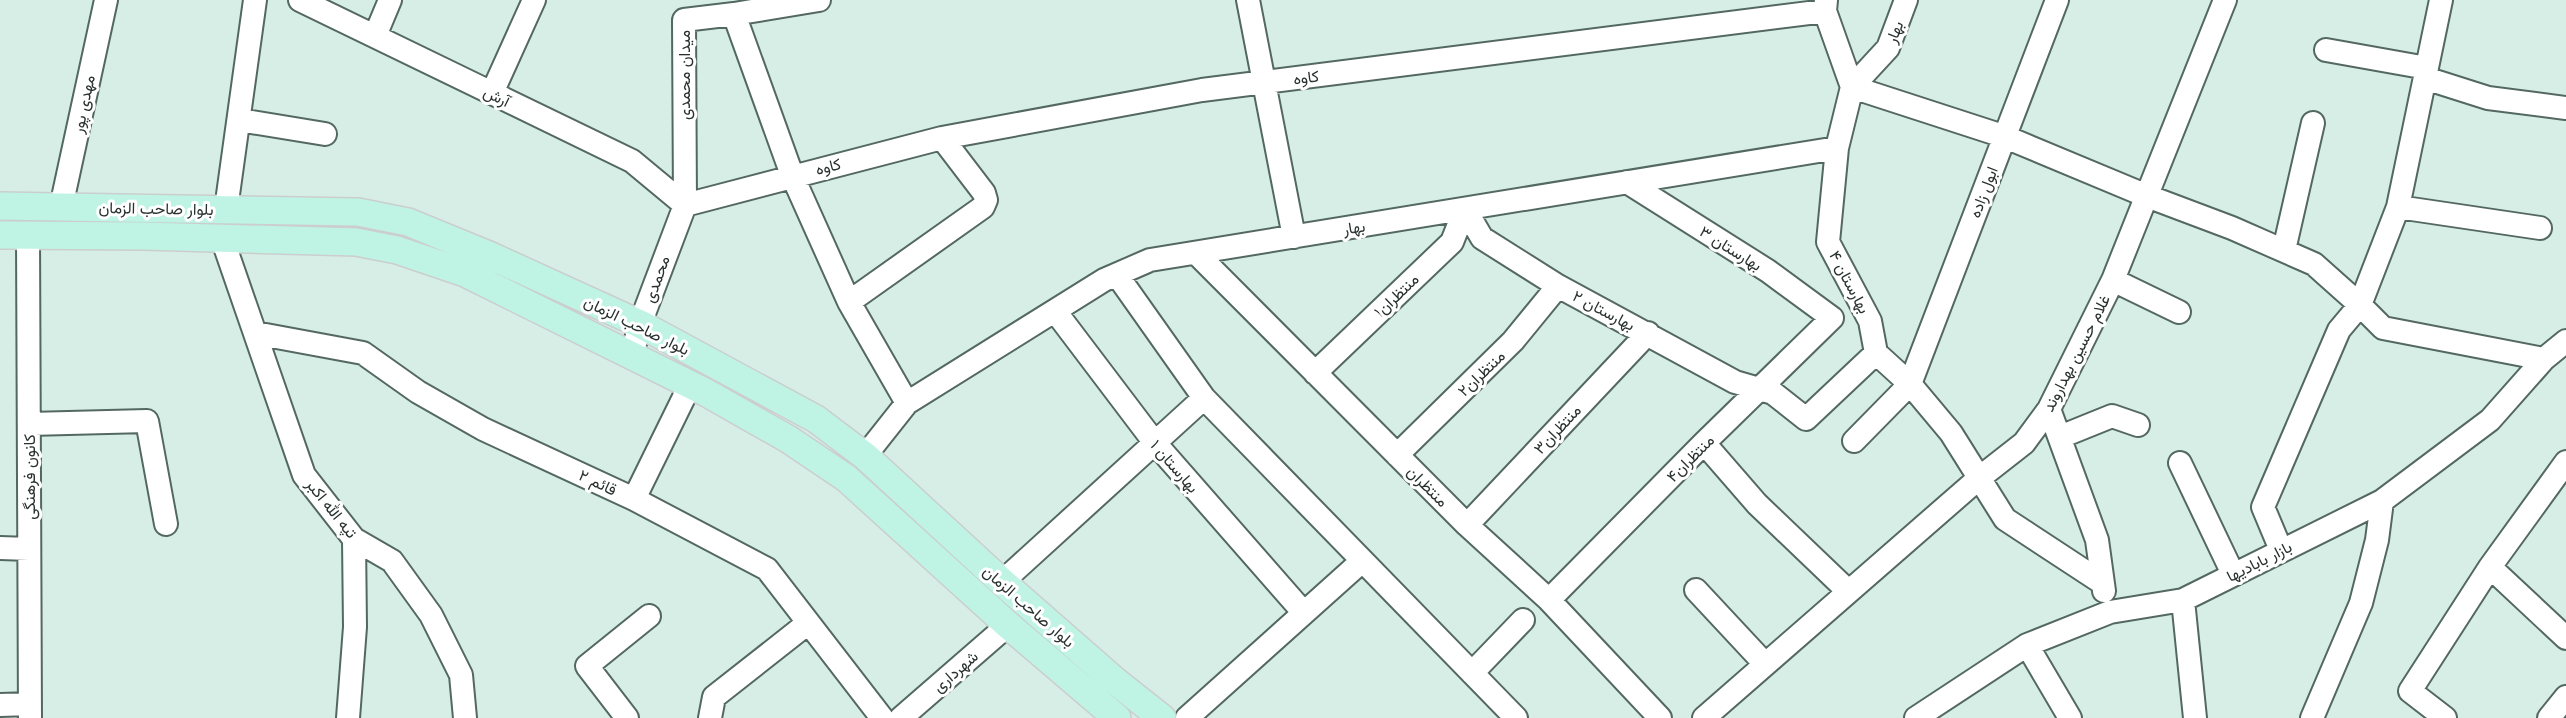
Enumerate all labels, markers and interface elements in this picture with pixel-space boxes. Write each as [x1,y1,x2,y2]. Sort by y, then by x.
street label: بهار [1882,19,1908,47]
street label: میدان محمدی [676,30,695,120]
street label: کاوه [1292,67,1320,89]
street label: مهدی پور [69,73,101,136]
street label: آرش [480,83,514,112]
street label: کاوه [814,155,843,180]
street label: ابول زاده [1966,164,2003,221]
street label: بلوار صاحب الزمان [98,199,214,220]
street label: بهار [1341,217,1367,240]
street label: بهارستان ۳ [1696,223,1765,276]
street label: بهارستان ۴ [1824,248,1873,317]
street label: محمدی [640,254,675,306]
street label: منتظران۱ [1371,270,1423,322]
street label: بهارستان ۲ [1569,287,1638,336]
street label: غلام حسین بهداروند [2040,292,2115,415]
street label: بلوار صاحب الزمان [581,293,692,360]
street label: منتظران۲ [1454,347,1510,401]
street label: منتظران۳ [1530,401,1586,459]
street label: منتظران۴ [1663,431,1719,487]
street label: کانون فرهنگی [21,434,40,520]
street label: بهارستان ۱ [1146,437,1202,497]
street label: منتظران [1403,463,1451,511]
street label: قائم ۲ [576,466,619,500]
street label: تپه الله اکبر [300,474,361,543]
street label: بازار بابادیها [2224,538,2295,587]
street label: بلوار صاحب الزمان [978,562,1078,652]
street label: شهرداری [930,647,982,697]

